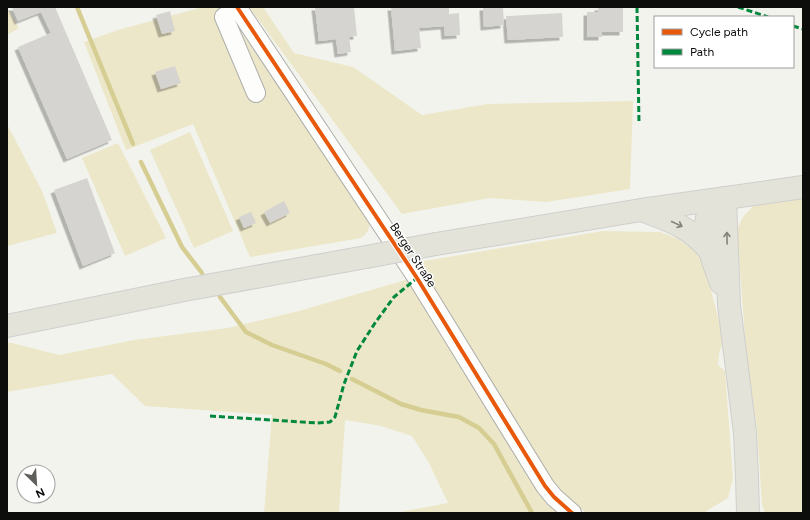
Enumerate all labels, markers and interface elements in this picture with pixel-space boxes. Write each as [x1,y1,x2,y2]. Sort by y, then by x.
legend [654,16,794,68]
text: Cycle path [690,25,748,39]
text: Path [690,45,714,59]
street label: Berger Straße [387,220,439,290]
one-way arrow [671,221,683,228]
one-way arrow [723,232,730,245]
north arrow [16,464,56,504]
text: N [33,485,47,500]

